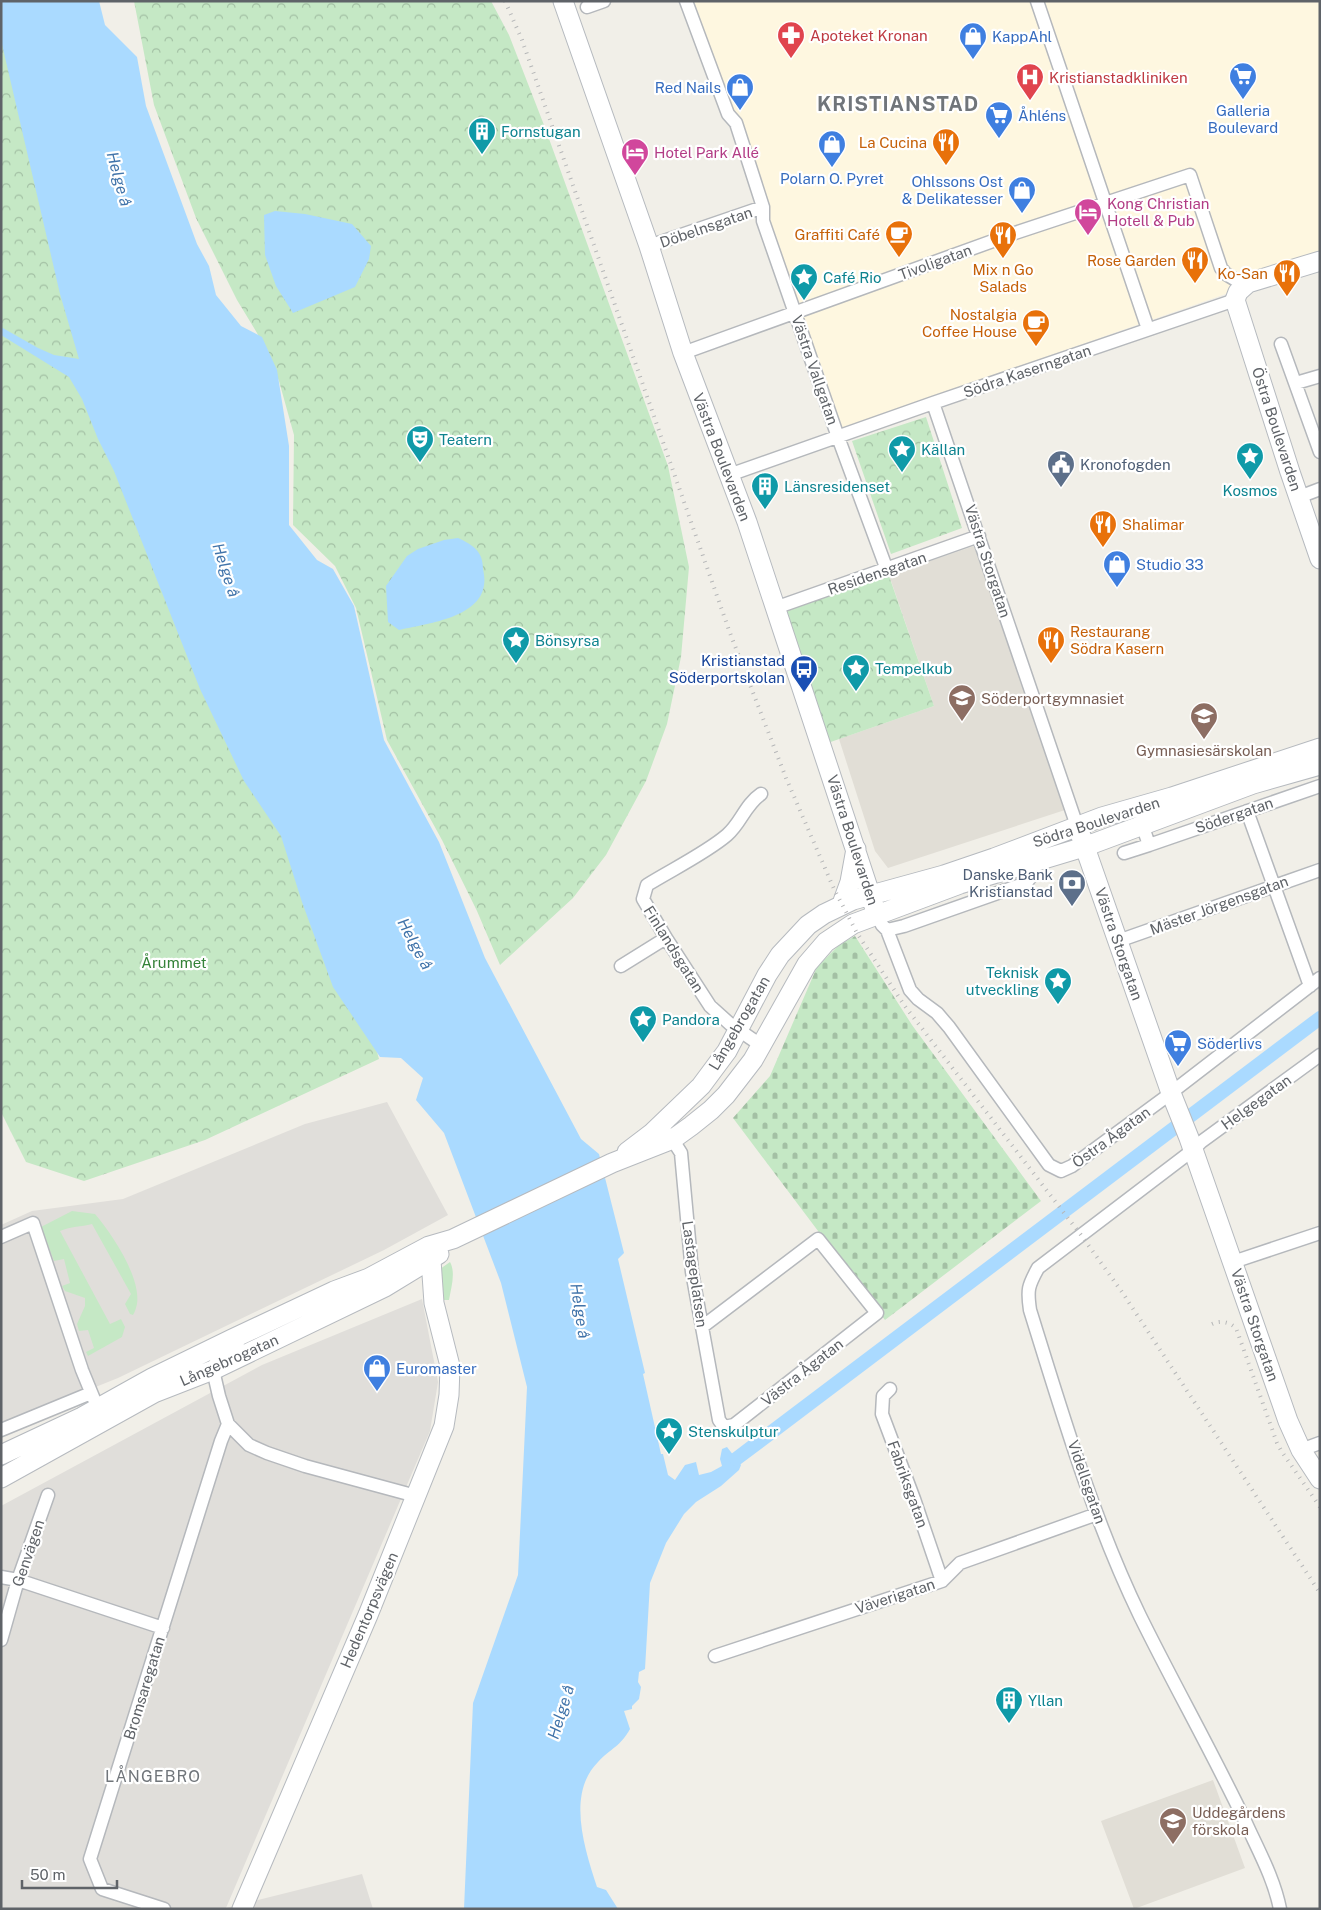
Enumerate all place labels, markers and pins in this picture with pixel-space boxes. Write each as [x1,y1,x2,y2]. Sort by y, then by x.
pharmacy icon: Apoteket Kronan [776,20,806,59]
shop icon: KappAhl [958,21,988,60]
place label: Apoteket Kronan [810,27,928,44]
place label: KappAhl [992,28,1052,45]
supermarket icon: Galleria Boulevard [1228,61,1258,100]
hospital icon: Kristianstadkliniken [1015,62,1045,101]
place label: Kristianstadkliniken [1049,69,1188,86]
shop icon: Red Nails [725,72,755,111]
place label: Red Nails [655,79,721,96]
supermarket icon: Åhléns [984,100,1014,139]
place label: Galleria Boulevard [1208,102,1278,136]
place label: Åhléns [1018,106,1066,124]
building icon: Fornstugan [467,116,497,155]
place label: Fornstugan [501,123,581,140]
restaurant icon: La Cucina [931,127,961,166]
shop icon: Polarn O. Pyret [817,129,847,168]
place label: La Cucina [859,134,927,151]
hotel icon: Hotel Park Allé [620,137,650,176]
place label: Hotel Park Allé [654,144,759,161]
place label: Polarn O. Pyret [780,170,884,187]
place label: Ohlssons Ost & Delikatesser [902,173,1003,207]
shop icon: Ohlssons Ost & Delikatesser [1007,175,1037,214]
place label: Kong Christian Hotell & Pub [1107,195,1209,229]
hotel icon: Kong Christian Hotell & Pub [1073,197,1103,236]
cafe icon: Graffiti Café [884,219,914,258]
restaurant icon: Mix n Go Salads [988,220,1018,259]
place label: Graffiti Café [794,226,880,243]
restaurant icon: Rose Garden [1180,245,1210,284]
place label: Rose Garden [1087,252,1176,269]
restaurant icon: Ko-San [1272,258,1302,297]
place label: Mix n Go Salads [973,261,1033,295]
place icon: Café Rio [789,262,819,301]
place label: Ko-San [1217,265,1268,282]
place label: Café Rio [823,269,881,286]
place label: Nostalgia Coffee House [922,306,1017,340]
cafe icon: Nostalgia Coffee House [1021,308,1051,347]
theatre icon: Teatern [405,424,435,463]
place label: Teatern [439,431,492,448]
place icon: Källan [887,434,917,473]
place label: Källan [921,441,965,458]
place icon: Kosmos [1235,441,1265,480]
public building icon: Kronofogden [1046,449,1076,488]
place label: Kronofogden [1080,456,1171,473]
building icon: Länsresidenset [750,471,780,510]
place label: Länsresidenset [784,478,890,495]
place label: Kosmos [1223,482,1277,499]
restaurant icon: Shalimar [1088,509,1118,548]
place label: Shalimar [1122,516,1184,533]
shop icon: Studio 33 [1102,549,1132,588]
place label: Studio 33 [1136,556,1204,573]
place label: Restaurang Södra Kasern [1070,623,1164,657]
place icon: Bönsyrsa [501,625,531,664]
restaurant icon: Restaurang Södra Kasern [1036,625,1066,664]
place label: Bönsyrsa [535,632,600,649]
place label: Kristianstad Söderportskolan [669,652,785,686]
place icon: Tempelkub [841,653,871,692]
bus stop icon: Kristianstad Söderportskolan [789,654,819,693]
place label: Tempelkub [875,660,952,677]
school or university icon: Söderportgymnasiet [947,683,977,722]
place label: Söderportgymnasiet [981,690,1125,707]
school or university icon: Gymnasiesärskolan [1189,701,1219,740]
place label: Gymnasiesärskolan [1136,742,1272,759]
place label: Danske Bank Kristianstad [963,866,1053,900]
bank icon: Danske Bank Kristianstad [1057,868,1087,907]
place label: Teknisk utveckling [966,964,1039,998]
place icon: Teknisk utveckling [1043,966,1073,1005]
place icon: Pandora [628,1004,658,1043]
place label: Pandora [662,1011,720,1028]
supermarket icon: Söderlivs [1163,1028,1193,1067]
place label: Söderlivs [1197,1035,1262,1052]
shop icon: Euromaster [362,1353,392,1392]
place label: Euromaster [396,1360,477,1377]
place icon: Stenskulptur [654,1416,684,1455]
place label: Stenskulptur [688,1423,779,1440]
building icon: Yllan [994,1685,1024,1724]
place label: Yllan [1028,1692,1063,1709]
place label: Uddegårdens förskola [1192,1804,1286,1838]
school or university icon: Uddegårdens förskola [1158,1806,1188,1845]

